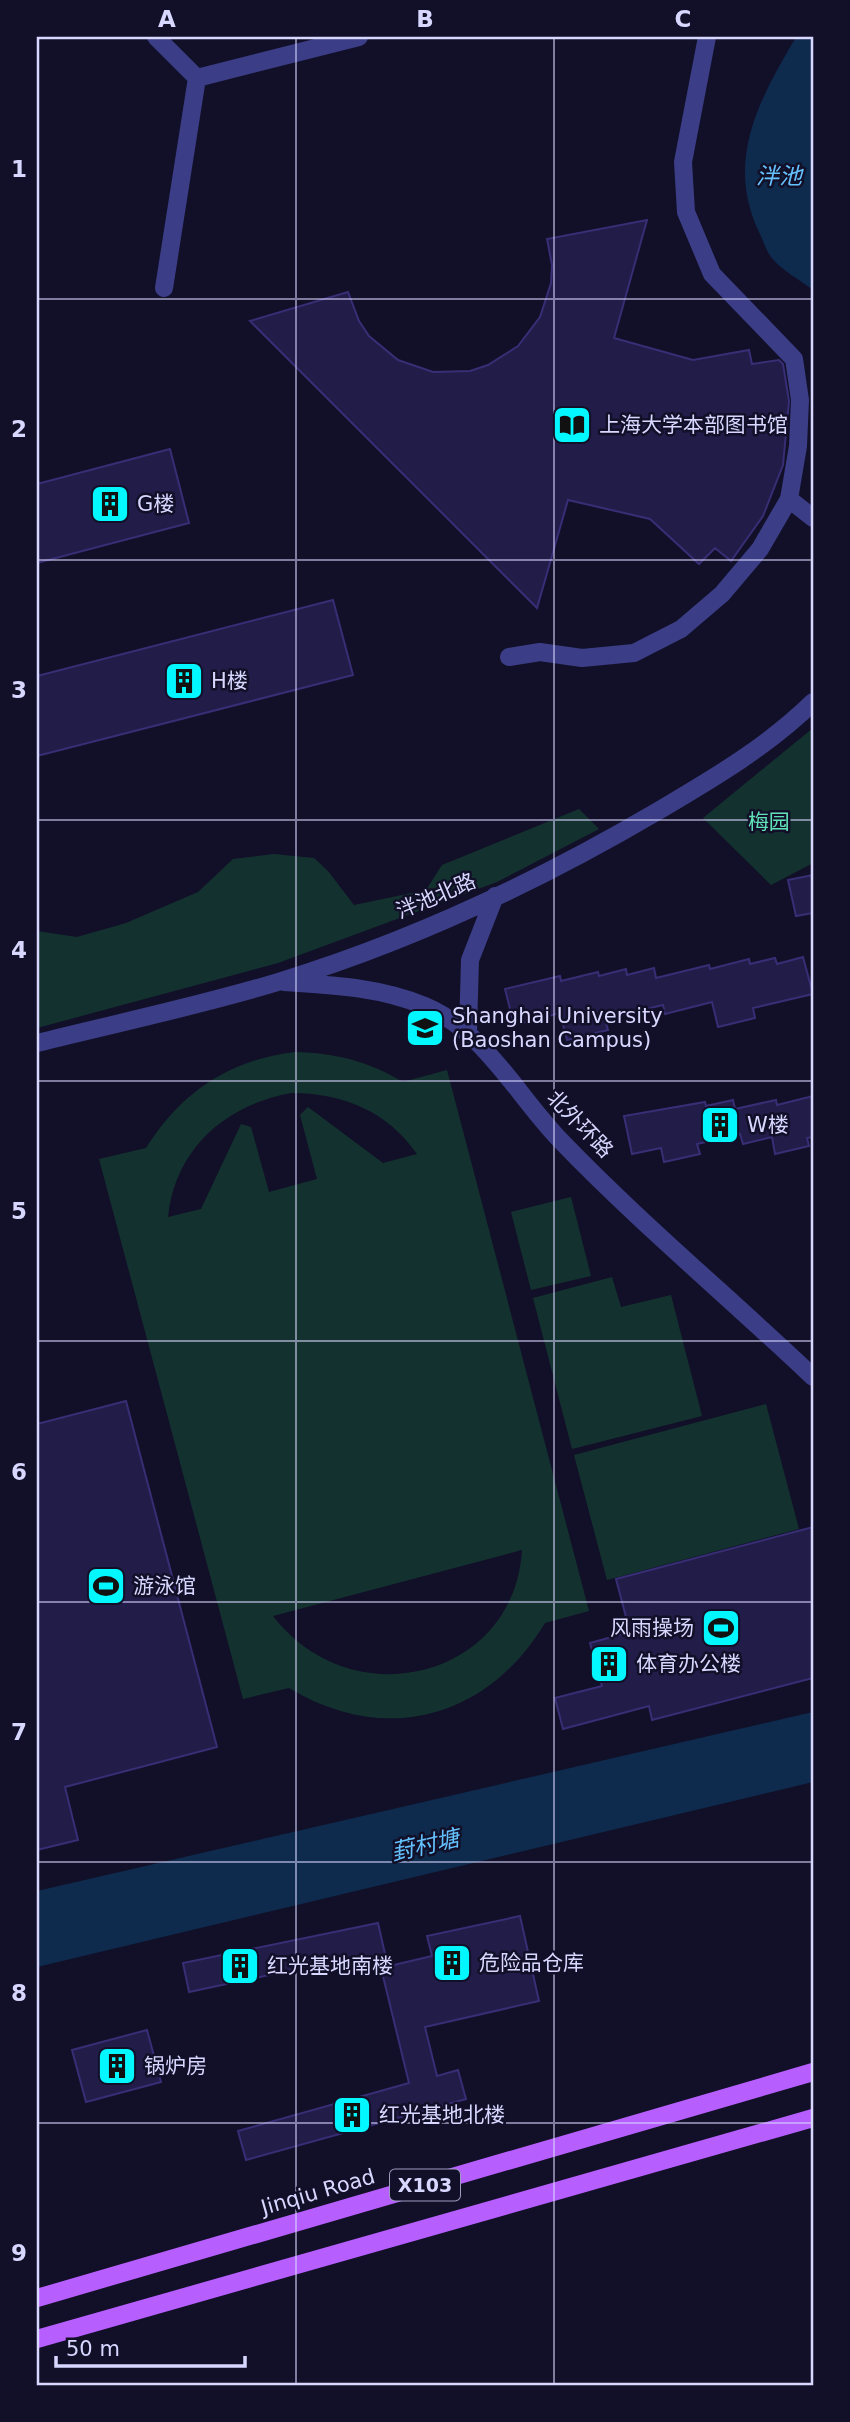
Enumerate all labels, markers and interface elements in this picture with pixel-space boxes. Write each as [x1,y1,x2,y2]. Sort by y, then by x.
text: A [158,6,176,32]
text: B [416,6,434,32]
text: C [675,6,691,32]
text: 1 [11,156,27,182]
water label: 泮池 [756,163,804,189]
library icon: 上海大学本部图书馆 [551,404,593,446]
place label: 上海大学本部图书馆 [599,413,788,437]
text: 2 [11,416,27,442]
building icon: G楼 [89,483,131,525]
place label: G楼 [137,492,174,516]
building icon: H楼 [163,660,205,702]
place label: H楼 [211,669,248,693]
text: 3 [11,677,27,703]
park label: 梅园 [748,810,790,834]
street label: 泮池北路 [393,869,479,923]
text: 4 [11,937,27,963]
place label: Shanghai University (Baoshan Campus) [452,1004,663,1052]
school or university icon: Shanghai University (Baoshan Campus) [404,1007,446,1049]
street label: 北外环路 [542,1085,618,1163]
building icon: W楼 [699,1104,741,1146]
place label: W楼 [747,1113,789,1137]
text: 5 [11,1198,27,1224]
text: 6 [11,1459,27,1485]
sports icon: 游泳馆 [85,1565,127,1607]
place label: 游泳馆 [133,1574,196,1598]
sports icon: 风雨操场 [700,1607,742,1649]
place label: 风雨操场 [610,1616,694,1640]
building icon: 体育办公楼 [588,1643,630,1685]
place label: 体育办公楼 [636,1652,741,1676]
text: 7 [11,1719,27,1745]
water label: 葑村塘 [388,1824,465,1865]
building icon: 危险品仓库 [431,1942,473,1984]
building icon: 红光基地南楼 [219,1945,261,1987]
place label: 危险品仓库 [479,1951,584,1975]
place label: 红光基地南楼 [267,1954,393,1978]
text: 8 [11,1980,27,2006]
building icon: 锅炉房 [96,2045,138,2087]
place label: 锅炉房 [144,2054,207,2078]
building icon: 红光基地北楼 [331,2094,373,2136]
place label: 红光基地北楼 [379,2103,505,2127]
street label: Jinqiu Road [256,2164,378,2220]
road number: X103 [390,2170,460,2200]
text: 9 [11,2240,27,2266]
scale bar [56,2324,245,2368]
text: 50 m [66,2337,120,2361]

